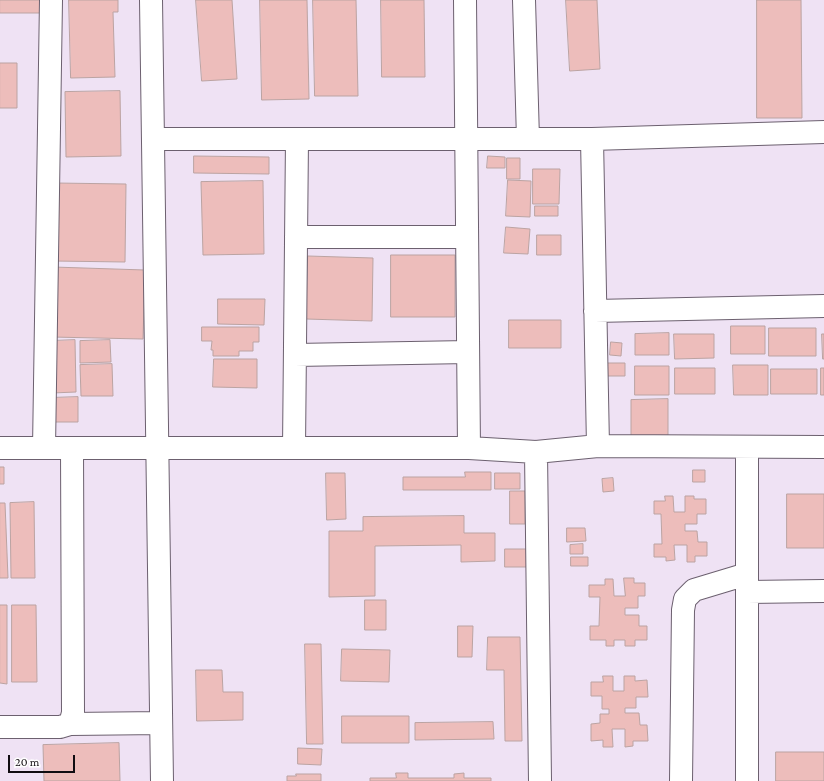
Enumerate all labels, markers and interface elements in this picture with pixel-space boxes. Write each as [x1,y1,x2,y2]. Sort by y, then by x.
scale bar [10,747,77,773]
text: 20 m [15,755,39,769]

